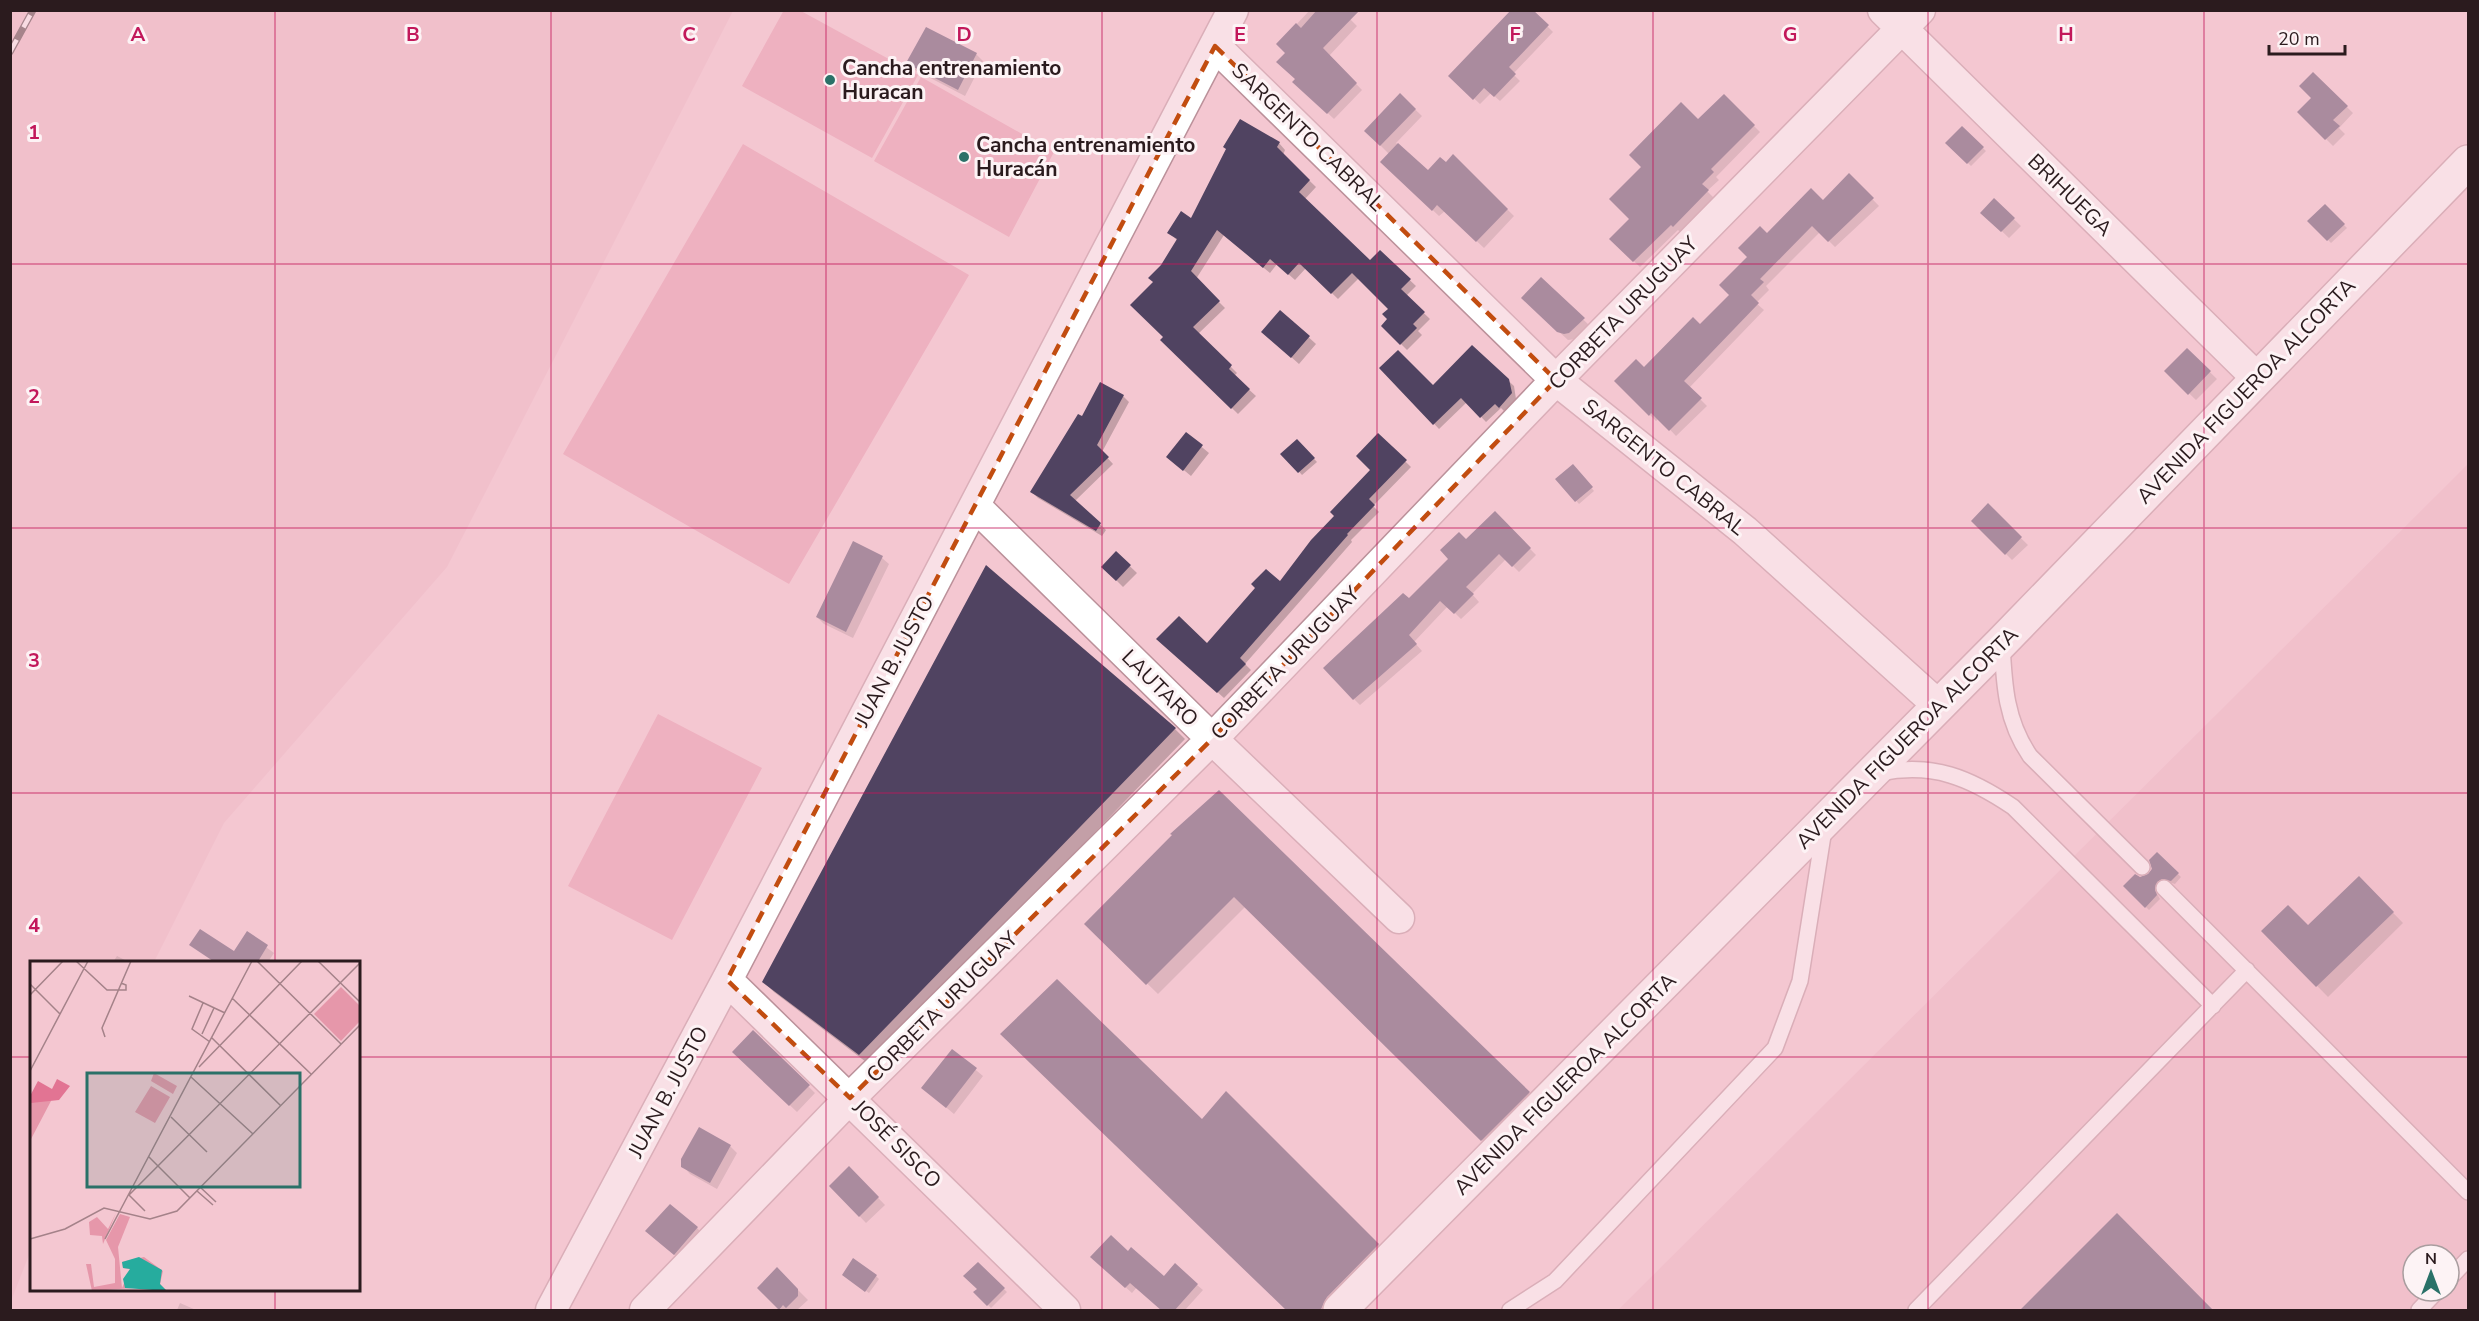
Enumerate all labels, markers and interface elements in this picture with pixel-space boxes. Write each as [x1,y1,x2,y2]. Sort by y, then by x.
scale bar [2269,18,2346,56]
text: A [131,21,146,48]
text: B [406,21,420,48]
text: C [682,21,696,48]
text: D [956,21,972,48]
text: E [1234,21,1246,48]
text: F [1509,21,1521,48]
text: G [1783,21,1797,48]
text: H [2058,21,2074,48]
text: 20 m [2278,27,2320,51]
place label: Cancha entrenamiento Huracan [842,54,1061,106]
street label: SARGENTO CABRAL [1226,57,1391,218]
marker: Cancha entrenamiento Huracan [823,73,837,87]
text: 1 [28,119,40,146]
place label: Cancha entrenamiento Huracán [976,131,1195,183]
street label: BRIHUEGA [2022,148,2118,242]
marker: Cancha entrenamiento Huracán [957,150,971,164]
street label: CORBETA URUGUAY [1542,230,1704,396]
street label: AVENIDA FIGUEROA ALCORTA [2130,272,2362,510]
text: 2 [28,383,40,410]
street label: SARGENTO CABRAL [1577,393,1752,542]
street label: CORBETA URUGUAY [1204,580,1366,746]
street label: JUAN B. JUSTO [847,590,940,732]
street label: AVENIDA FIGUEROA ALCORTA [1790,621,2024,855]
street label: LAUTARO [1115,643,1205,733]
text: 3 [28,647,40,674]
text: 4 [28,912,40,939]
street label: CORBETA URUGUAY [860,925,1024,1089]
inset map [30,961,360,1291]
street label: AVENIDA FIGUEROA ALCORTA [1448,967,1682,1201]
street label: JUAN B. JUSTO [621,1021,714,1163]
street label: JOSÉ SISCO [846,1093,947,1194]
north arrow [2401,1243,2461,1303]
text: N [2425,1248,2437,1270]

